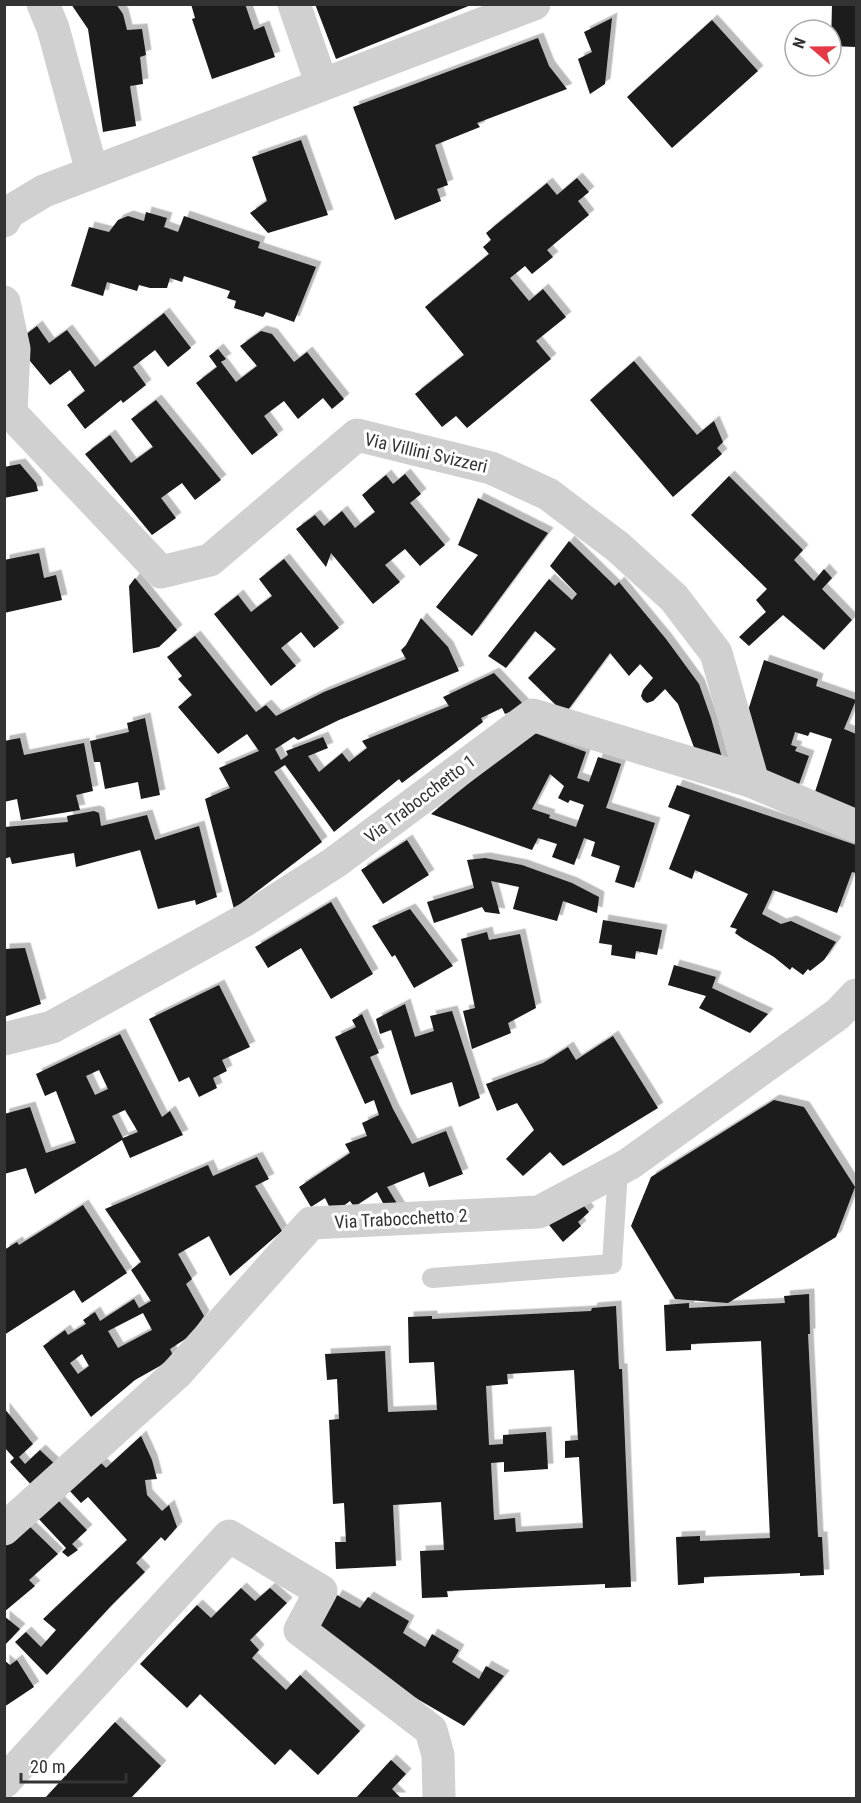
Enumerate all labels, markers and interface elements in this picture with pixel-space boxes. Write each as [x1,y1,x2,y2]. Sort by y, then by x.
north arrow [783,18,843,78]
text: N [789,35,810,51]
street label: Via Villini Svizzeri [363,428,490,477]
street label: Via Trabocchetto 1 [360,750,479,847]
street label: Via Trabocchetto 2 [334,1205,468,1232]
scale bar [21,1746,126,1784]
text: 20 m [30,1756,65,1777]

